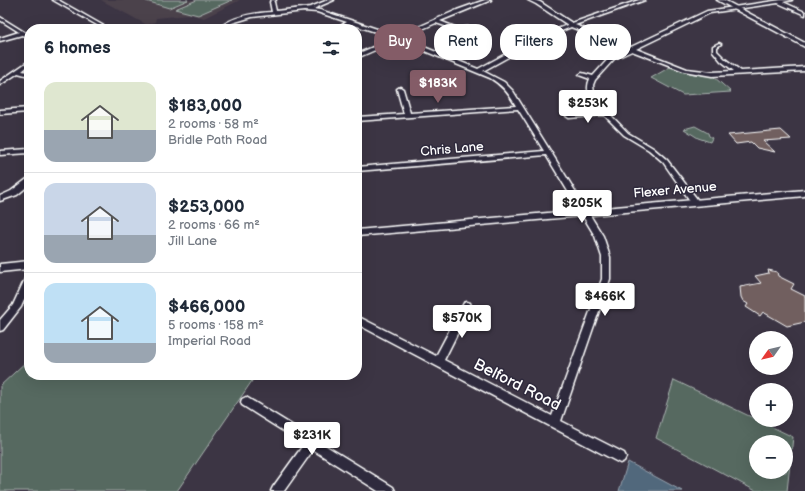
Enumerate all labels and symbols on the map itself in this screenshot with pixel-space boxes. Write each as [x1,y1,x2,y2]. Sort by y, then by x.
pin: $183K [410,70,466,104]
pin: $253K [560,90,616,124]
street label: Chris Lane [420,138,485,160]
street label: Flexer Avenue [633,178,717,202]
pin: $205K [554,190,610,224]
pin: $466K [577,283,633,317]
pin: $570K [434,305,490,339]
north arrow [749,331,793,375]
street label: Belford Road [470,355,564,415]
pin: $231K [284,422,340,456]

